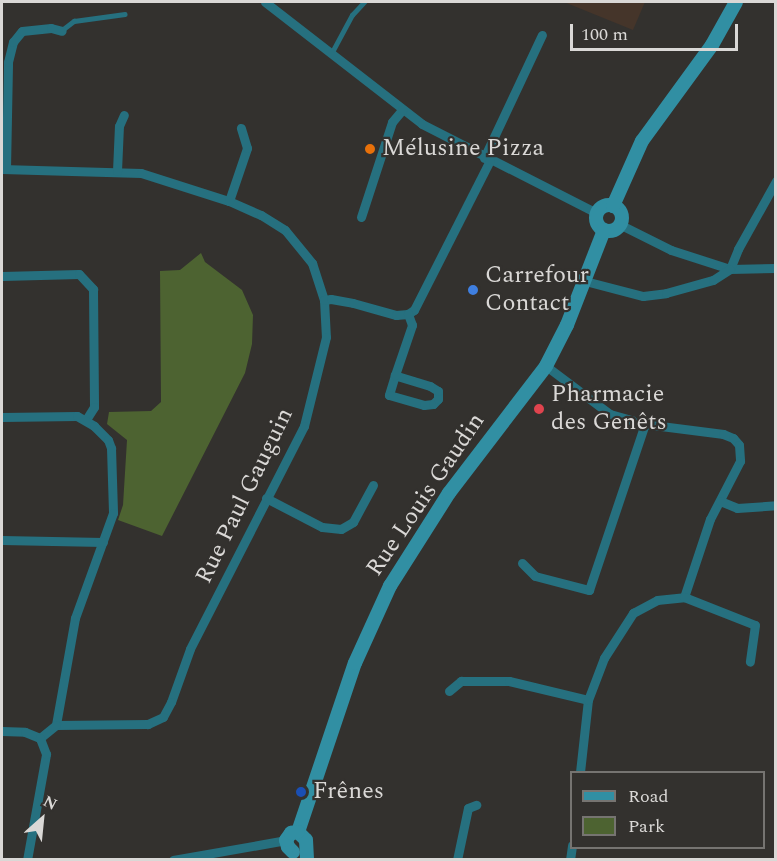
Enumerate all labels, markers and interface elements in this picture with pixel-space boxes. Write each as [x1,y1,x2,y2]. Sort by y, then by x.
scale bar [573,12,741,50]
text: 100 m [581,21,628,48]
place label: Mélusine Pizza [382,135,544,163]
marker: Mélusine Pizza [363,142,377,156]
place label: Carrefour Contact [485,262,589,318]
marker: Carrefour Contact [466,283,480,297]
place label: Pharmacie des Genêts [551,381,667,437]
marker: Pharmacie des Genêts [532,402,546,416]
street label: Rue Paul Gauguin [190,404,300,588]
street label: Rue Louis Gaudin [361,408,491,582]
legend [570,771,765,849]
place label: Frênes [313,778,384,806]
text: Road [628,783,669,810]
marker: Frênes [294,785,308,799]
north arrow [12,789,72,849]
text: N [39,789,61,817]
text: Park [628,813,665,840]

